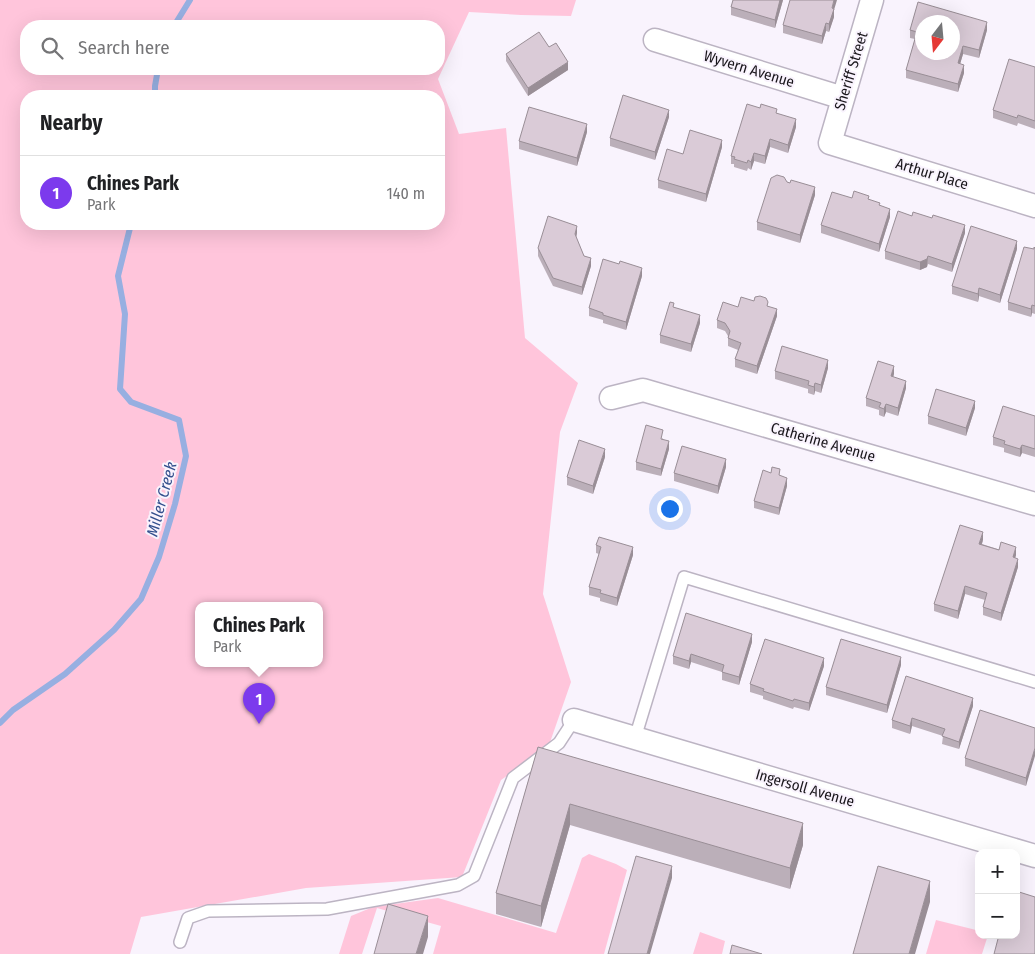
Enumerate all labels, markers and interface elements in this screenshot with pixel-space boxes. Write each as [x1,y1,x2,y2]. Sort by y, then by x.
north arrow [915,15,960,60]
search box [20,20,445,75]
street label: Sheriff Street [830,29,872,113]
icon: search [38,34,66,62]
text: Search here [78,36,170,59]
street label: Wyvern Avenue [702,47,796,91]
text: Nearby [40,110,102,136]
street label: Arthur Place [893,154,971,194]
text: Chines Park [87,172,179,195]
text: 1 [53,184,59,203]
text: 140 m [387,184,425,203]
text: Park [87,195,115,214]
street label: Catherine Avenue [769,418,877,466]
water label: Miller Creek [142,460,181,538]
your location [657,496,683,522]
popup [195,602,323,667]
text: Chines Park [213,614,305,637]
text: Park [213,637,241,656]
pin: 1 [243,683,275,724]
street label: Ingersoll Avenue [754,765,856,811]
map controls [975,849,1020,939]
button: + [975,849,1020,894]
button: − [975,894,1020,939]

